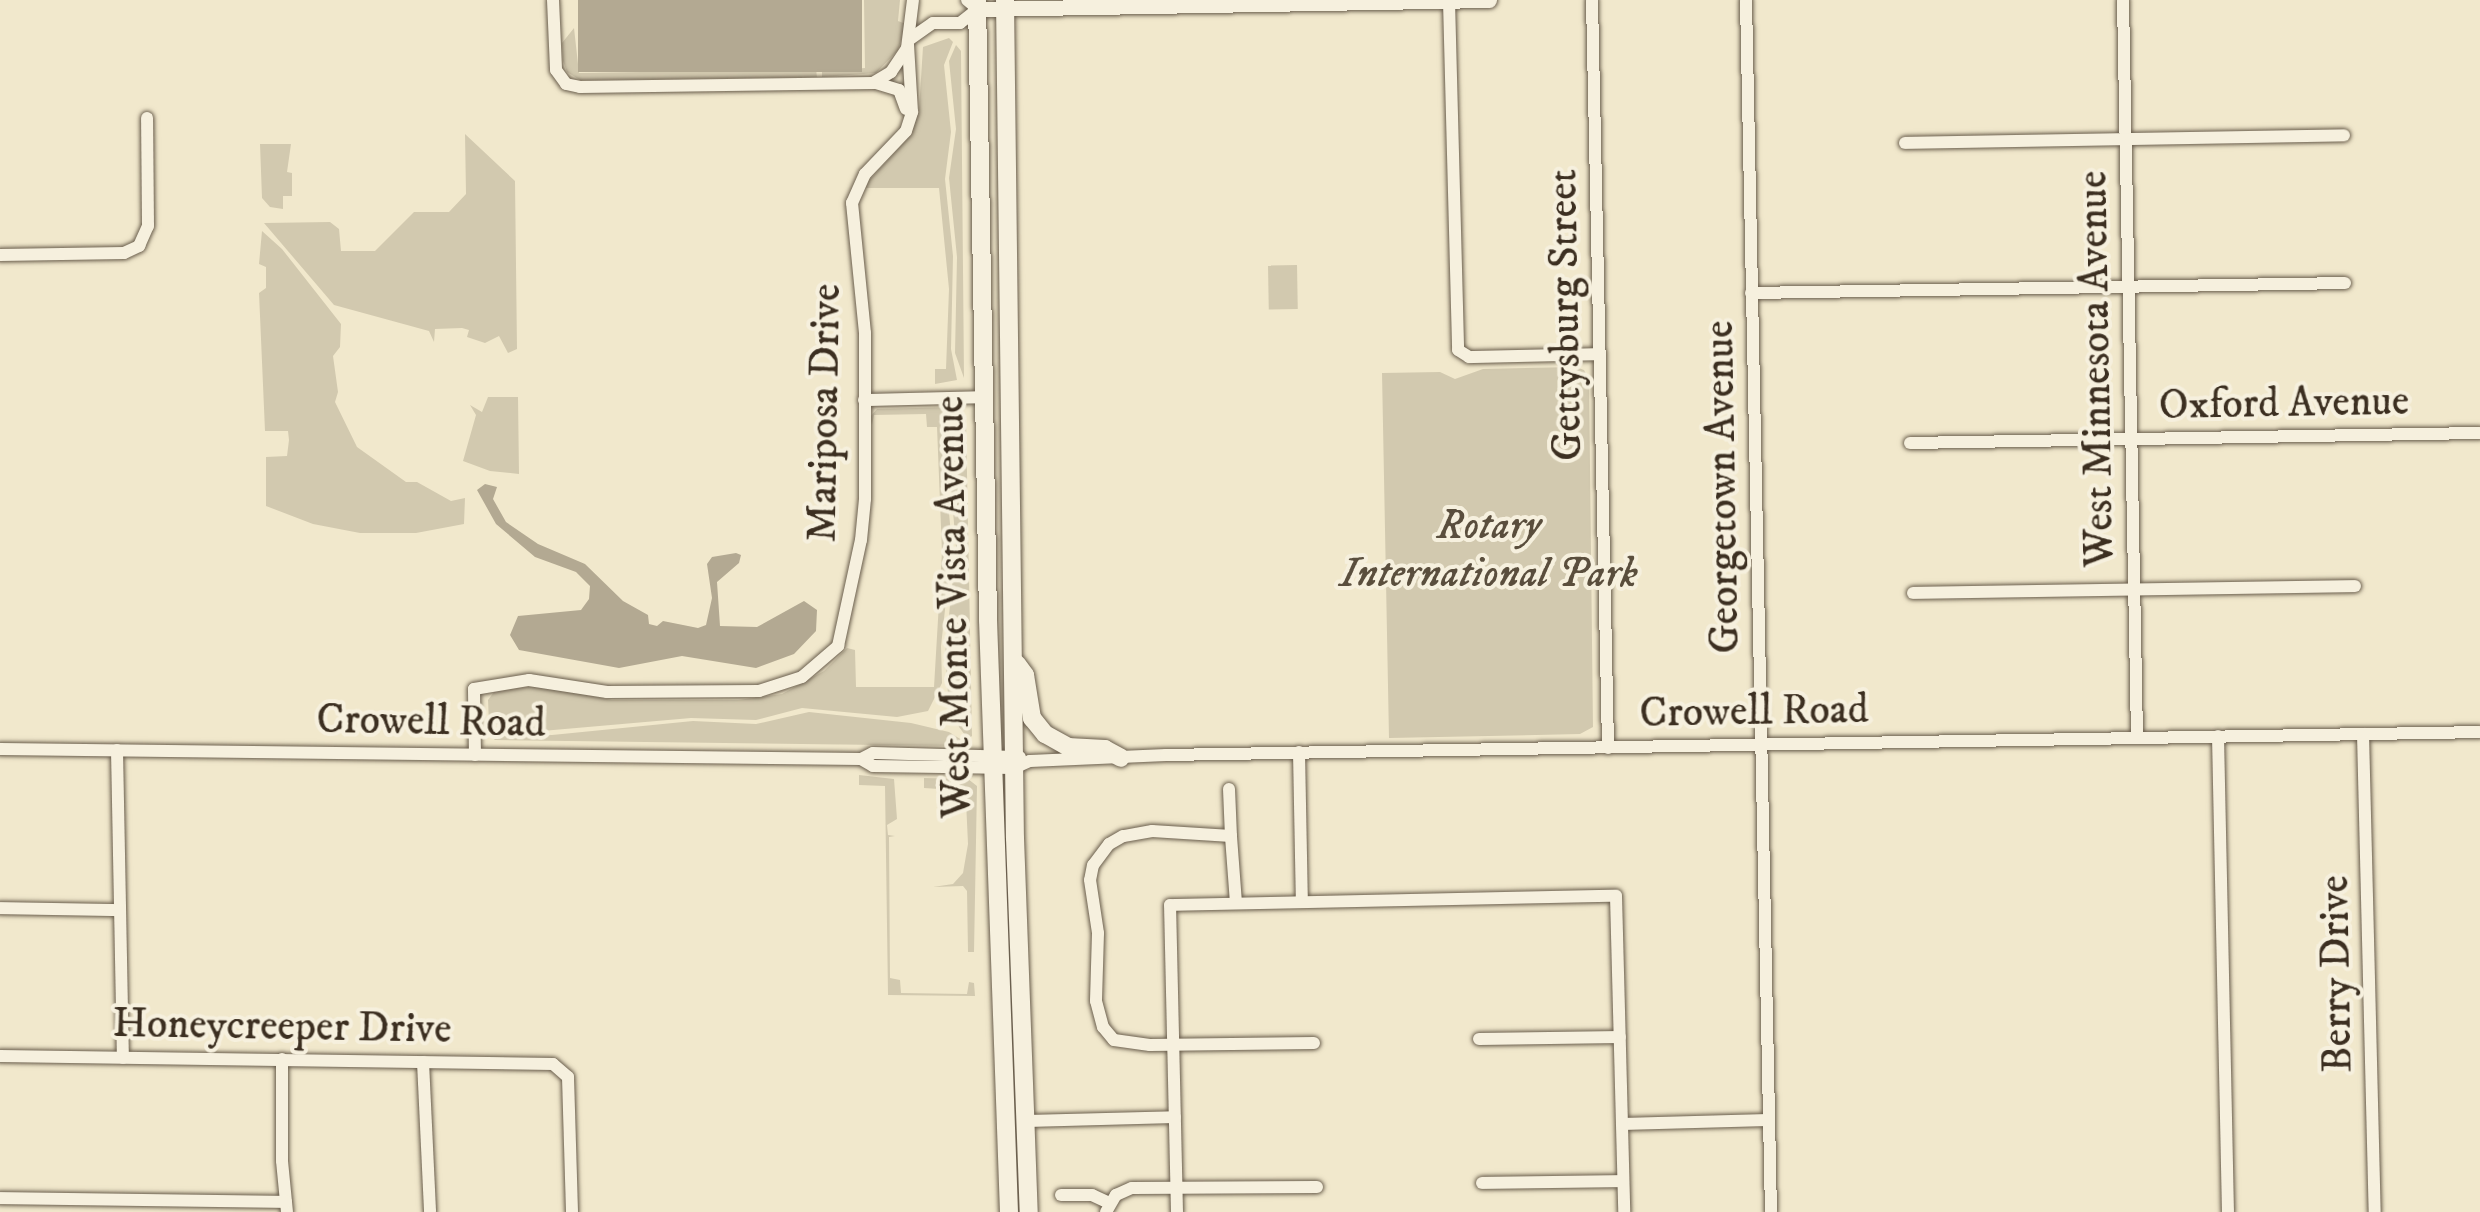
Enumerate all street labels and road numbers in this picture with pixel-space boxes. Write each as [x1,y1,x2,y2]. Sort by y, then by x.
street label: Gettysburg Street [1538,169,1594,461]
street label: West Minnesota Avenue [2068,170,2126,568]
street label: Mariposa Drive [798,283,852,543]
street label: Georgetown Avenue [1695,320,1751,654]
street label: Oxford Avenue [2158,377,2410,431]
street label: West Monte Vista Avenue [925,395,983,819]
street label: Crowell Road [1639,685,1869,739]
street label: Crowell Road [316,695,546,749]
street label: Berry Drive [2310,875,2364,1073]
street label: Honeycreeper Drive [112,999,452,1055]

